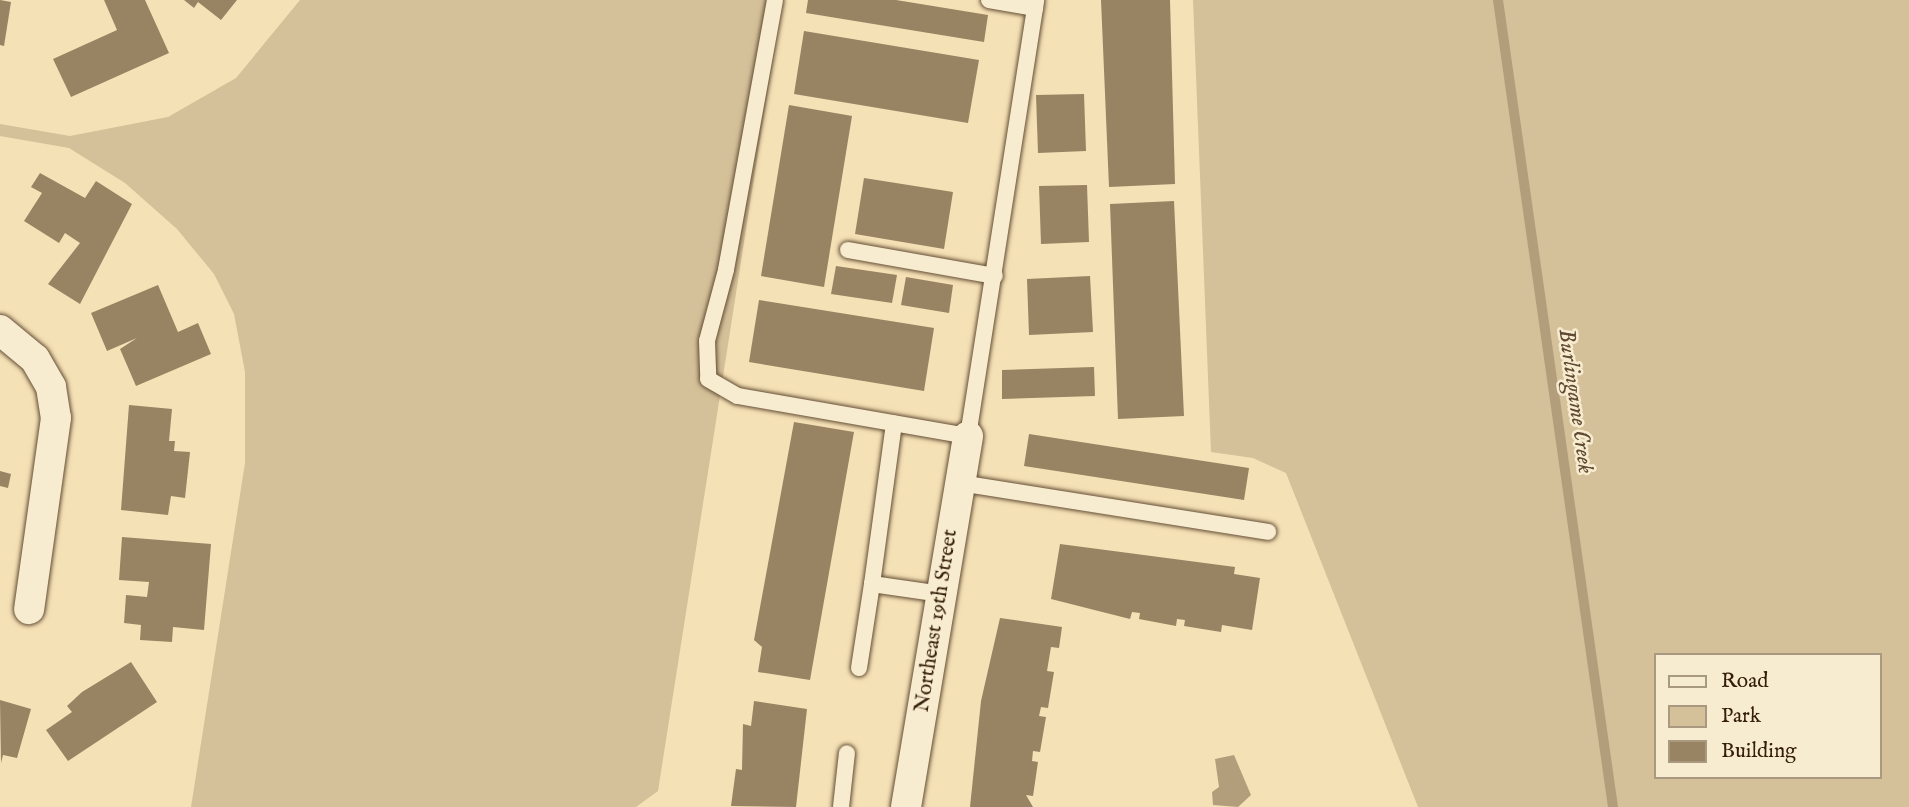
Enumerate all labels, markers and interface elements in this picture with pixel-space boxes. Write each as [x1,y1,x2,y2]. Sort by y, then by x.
water label: Burlingame Creek [1551,327,1599,475]
street label: Northeast 19th Street [910,528,964,714]
legend [1654,653,1881,779]
text: Road [1721,668,1768,695]
text: Park [1721,703,1761,730]
text: Building [1721,738,1796,765]

